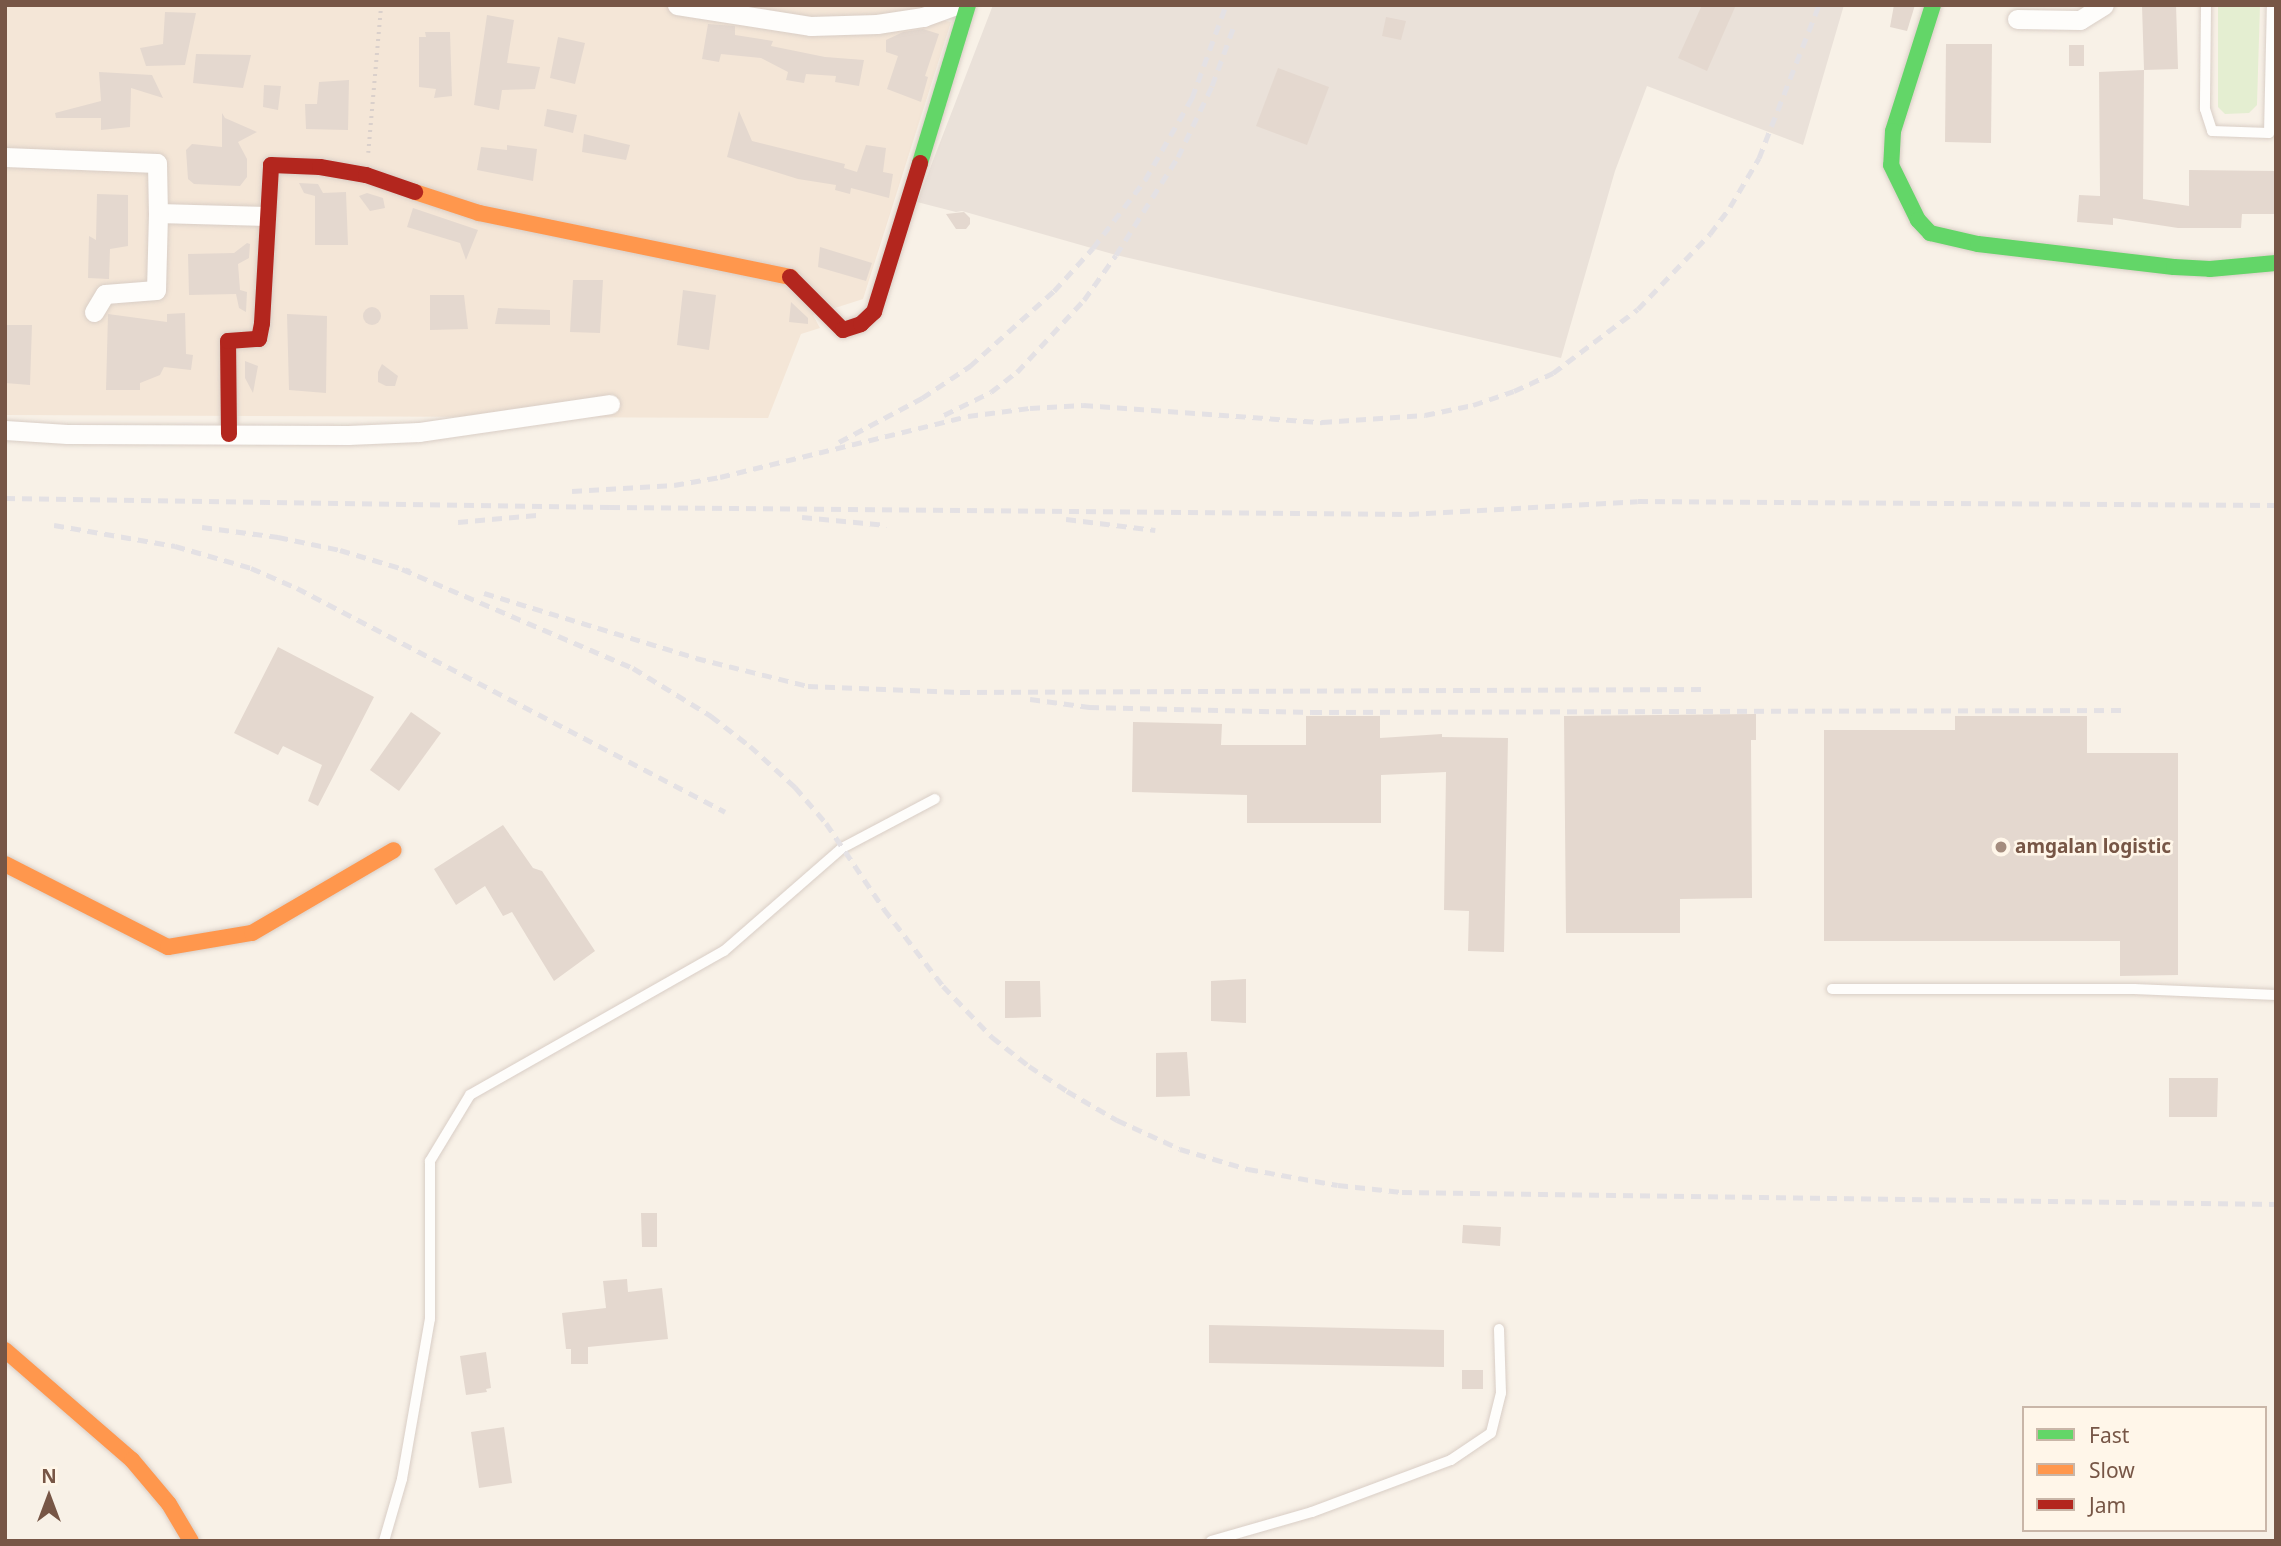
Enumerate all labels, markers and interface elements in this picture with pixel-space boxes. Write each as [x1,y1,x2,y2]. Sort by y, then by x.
place label: amgalan logistic [2015,836,2171,858]
marker: amgalan logistic [1993,839,2009,855]
legend [2022,1406,2267,1532]
text: Fast [2089,1421,2129,1449]
text: Slow [2089,1456,2135,1484]
north arrow [14,1462,84,1532]
text: N [41,1463,57,1489]
text: Jam [2089,1491,2126,1519]

